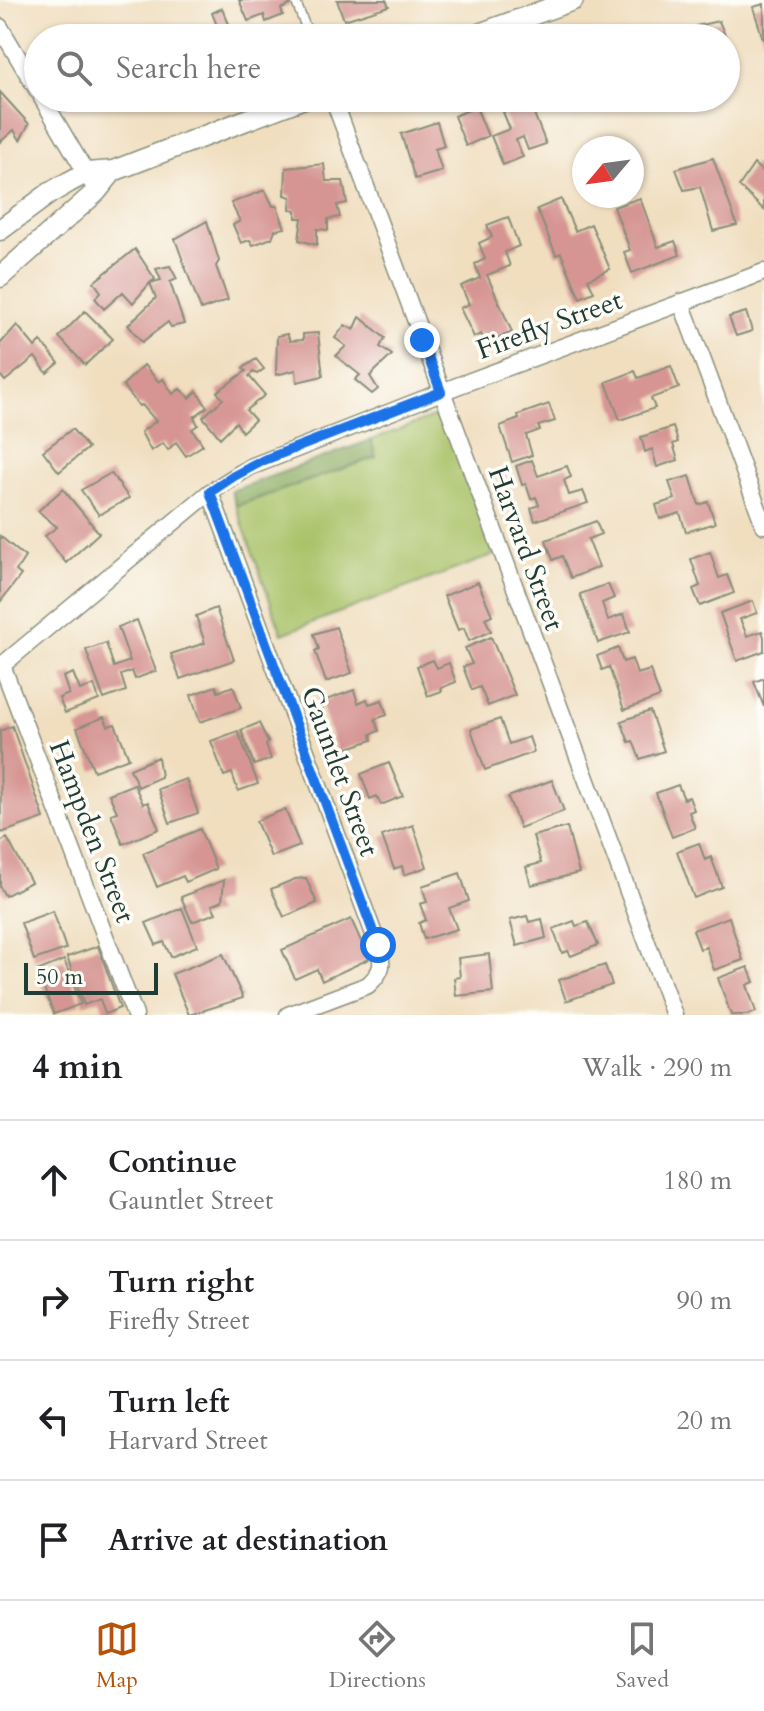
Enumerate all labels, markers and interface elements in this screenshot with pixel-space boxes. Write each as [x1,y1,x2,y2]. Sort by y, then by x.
search box [24,24,740,112]
icon: search [52,46,96,90]
text: Search here [116,48,261,89]
north arrow [572,136,644,208]
street label: Firefly Street [471,281,628,369]
route end [404,322,440,358]
street label: Harvard Street [479,461,573,636]
street label: Gauntlet Street [292,681,388,862]
street label: Hampden Street [40,735,144,928]
route start [360,927,396,963]
scale bar [24,959,158,995]
text: 50 m [36,962,83,992]
text: 4 min [32,1044,123,1090]
text: Walk · 290 m [582,1050,732,1085]
text: Continue [108,1142,237,1183]
icon: ahead [32,1158,76,1202]
text: 180 m [663,1163,732,1198]
text: Gauntlet Street [108,1183,273,1218]
text: Turn right [108,1262,254,1303]
icon: right [32,1278,76,1322]
text: 90 m [676,1283,732,1318]
text: Firefly Street [108,1303,250,1338]
text: Turn left [108,1382,230,1423]
icon: left [32,1398,76,1442]
text: 20 m [676,1403,732,1438]
text: Harvard Street [108,1423,268,1458]
icon: arrive [32,1518,76,1562]
text: Arrive at destination [108,1520,388,1561]
tab: Map [95,1617,139,1695]
tab: Directions [329,1617,426,1695]
tab: Saved [616,1617,669,1695]

